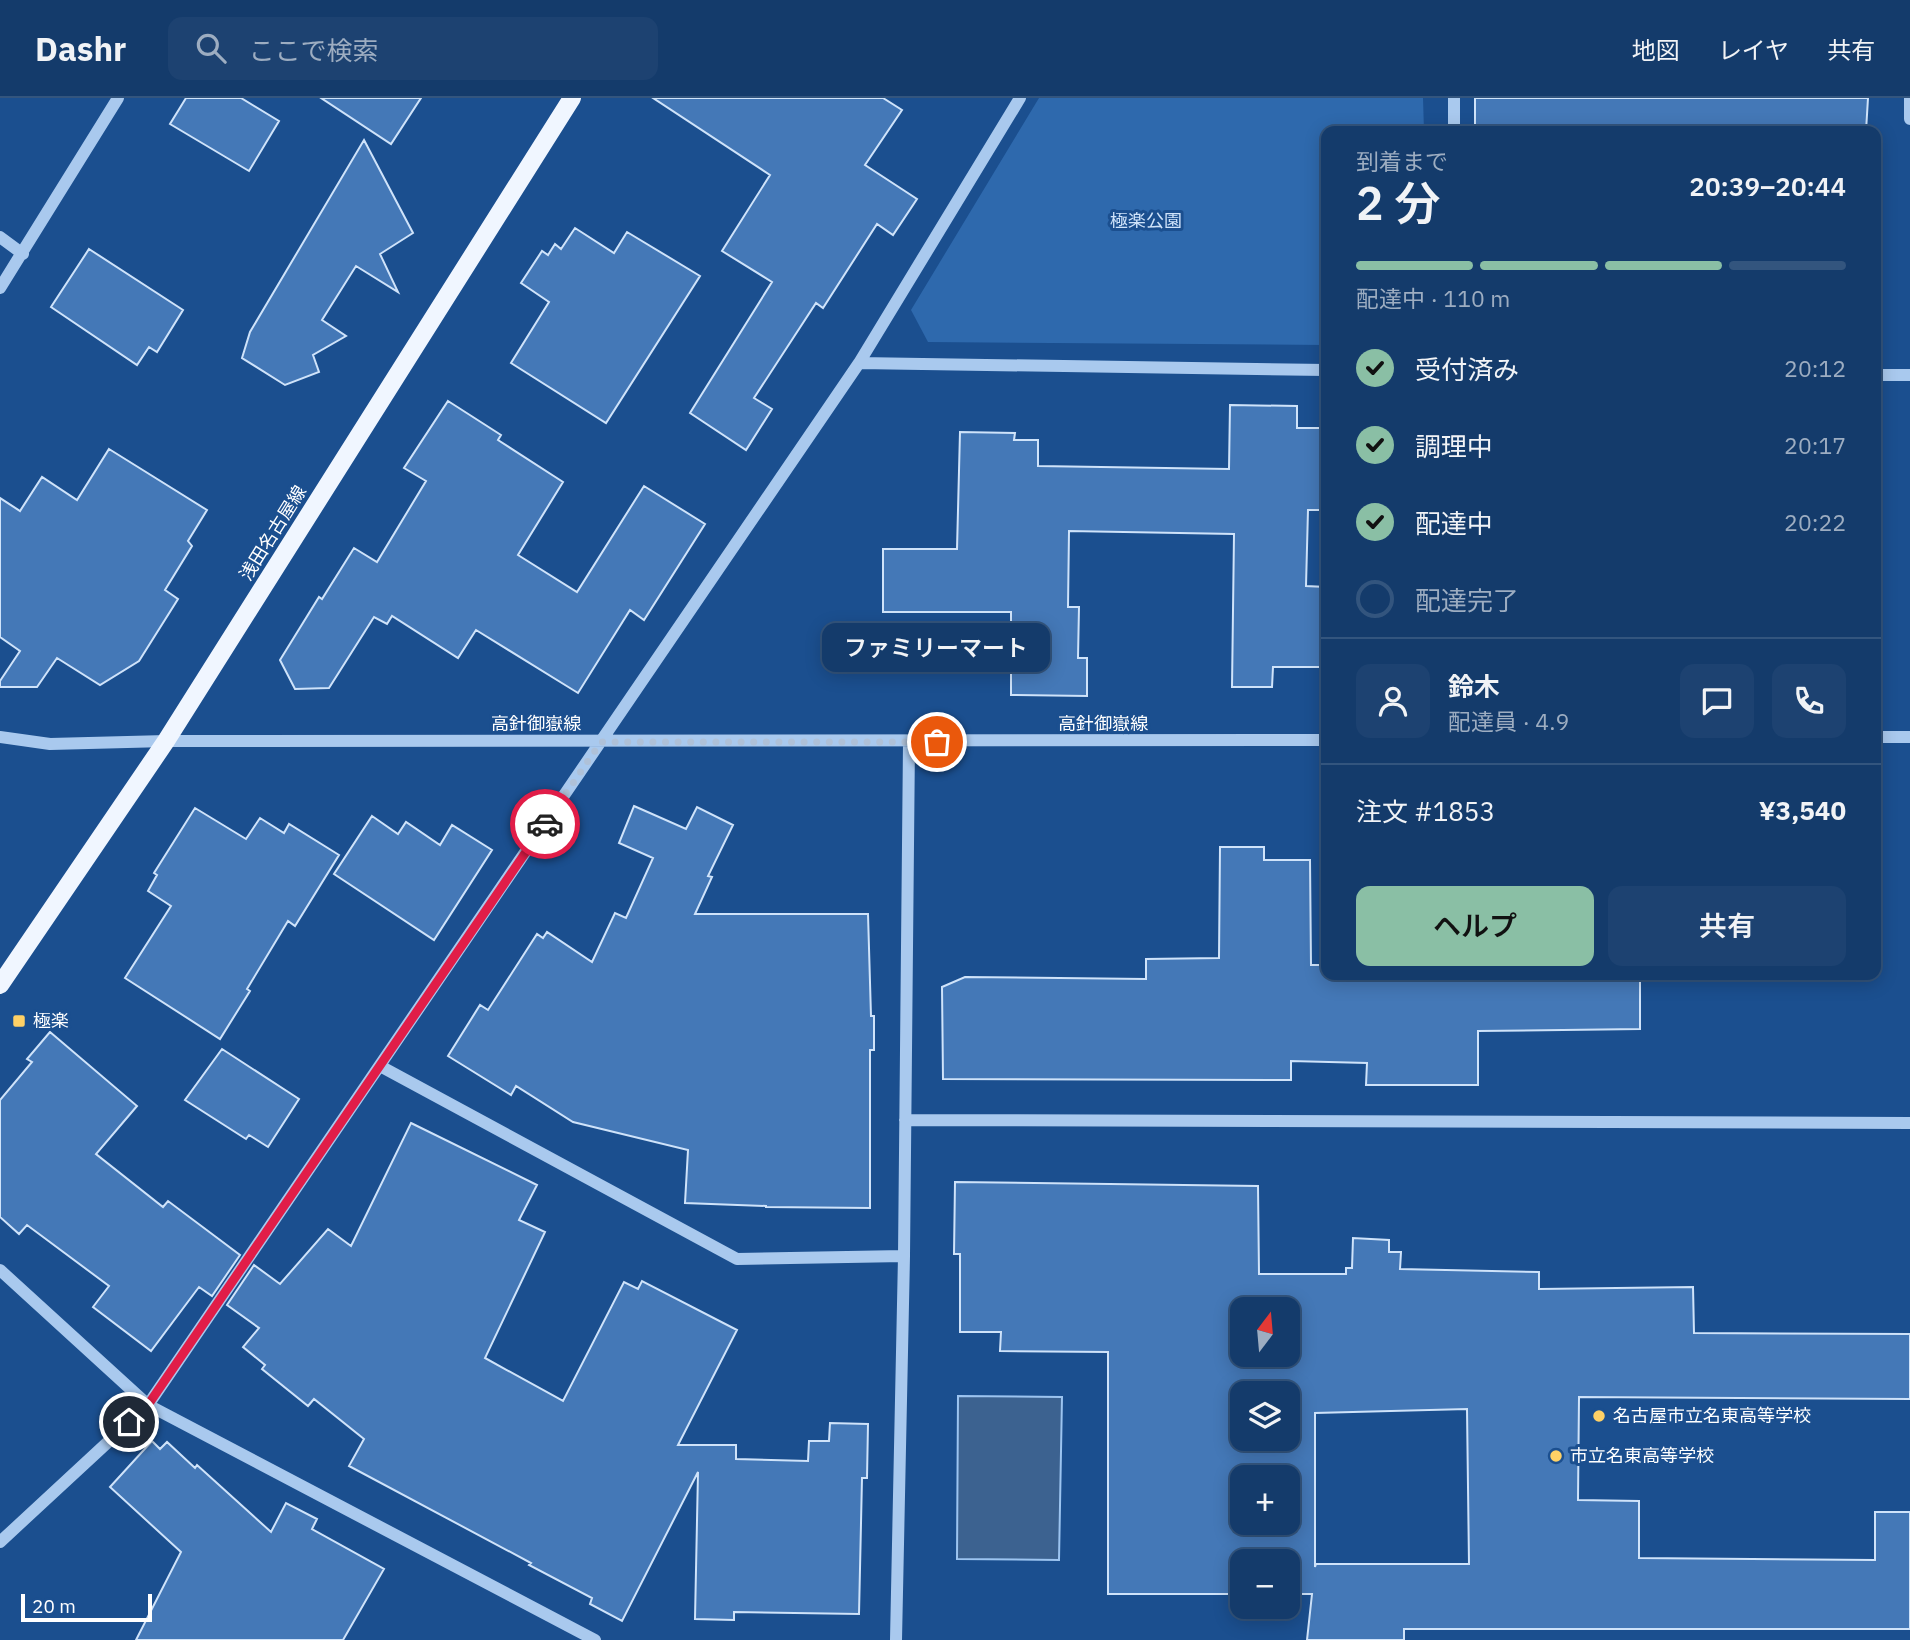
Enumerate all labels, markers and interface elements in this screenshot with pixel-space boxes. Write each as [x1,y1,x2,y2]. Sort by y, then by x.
search box [168,17,658,80]
text: Dashr [35,27,126,70]
icon: search [192,29,230,67]
text: ここで検索 [248,33,378,67]
text: 地図 [1632,34,1680,66]
text: レイヤ [1718,34,1789,66]
text: 共有 [1827,34,1875,66]
text: 到着まで [1356,146,1448,176]
text: 20:39–20:44 [1689,169,1846,203]
text: 2 分 [1356,173,1440,233]
park label: 極楽公園 [1110,209,1182,232]
text: 配達中 · 110 m [1356,283,1510,313]
icon: check [1356,349,1394,387]
text: 受付済み [1415,352,1519,386]
text: 20:12 [1784,353,1846,383]
icon: check [1356,426,1394,464]
text: 調理中 [1415,429,1493,463]
text: 20:17 [1784,430,1846,460]
street label: 浅田名古屋線 [234,481,311,585]
icon: check [1356,503,1394,541]
text: 配達中 [1415,506,1493,540]
text: 20:22 [1784,507,1846,537]
text: 配達完了 [1415,583,1519,617]
callout: ファミリーマート [823,623,1051,672]
text: ファミリーマート [844,632,1028,662]
button: person [1356,664,1430,738]
button: chat [1680,664,1754,738]
button: phone [1772,664,1846,738]
text: 鈴木 [1448,669,1500,703]
text: 配達員 · 4.9 [1448,706,1569,736]
street label: 高針御嶽線 [491,712,581,735]
pin [907,712,967,772]
street label: 高針御嶽線 [1058,712,1148,735]
icon: bag [918,723,956,761]
courier [510,789,580,859]
text: ¥3,540 [1759,793,1846,827]
text: 注文 #1853 [1356,794,1495,828]
icon: car [526,805,564,843]
button: ヘルプ [1356,886,1594,966]
button: 共有 [1608,886,1846,966]
place label: 極楽 [33,1009,69,1032]
marker: 極楽 [11,1013,27,1029]
north arrow [1230,1297,1300,1367]
map controls [1230,1297,1300,1619]
button: layers [1230,1381,1300,1451]
pin [99,1392,159,1452]
icon: home [110,1403,148,1441]
place label: 名古屋市立名東高等学校 [1613,1404,1811,1427]
marker: 名古屋市立名東高等学校 [1591,1408,1607,1424]
place label: 市立名東高等学校 [1570,1444,1714,1467]
marker: 市立名東高等学校 [1548,1448,1564,1464]
button: + [1230,1465,1300,1535]
button: − [1230,1549,1300,1619]
scale bar [21,1591,152,1623]
text: 20 m [32,1594,76,1618]

